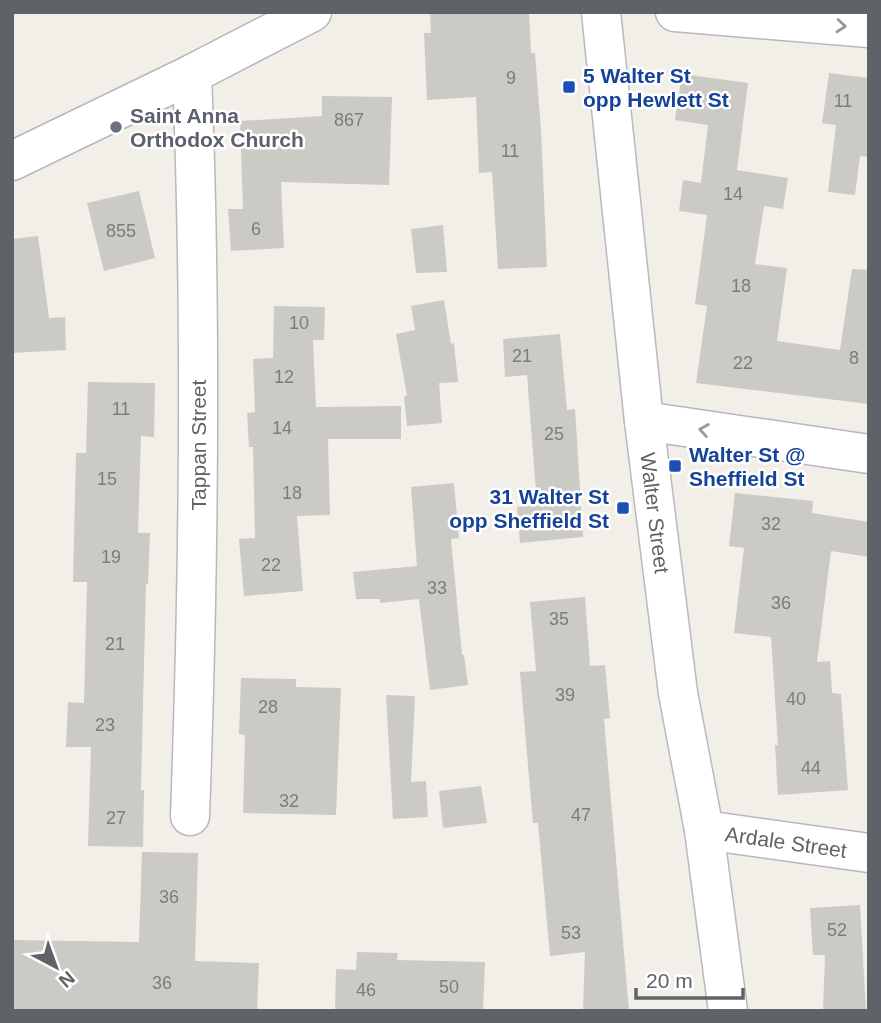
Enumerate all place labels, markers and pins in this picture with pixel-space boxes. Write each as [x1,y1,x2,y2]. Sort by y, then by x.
place label: 5 Walter St opp Hewlett St [583,64,729,111]
marker: 5 Walter St opp Hewlett St [561,79,577,95]
place label: Saint Anna Orthodox Church [130,104,304,151]
marker: Saint Anna Orthodox Church [108,119,124,135]
place label: Walter St @ Sheffield St [689,443,806,490]
marker: Walter St @ Sheffield St [667,458,683,474]
place label: 31 Walter St opp Sheffield St [449,485,609,532]
marker: 31 Walter St opp Sheffield St [615,500,631,516]

